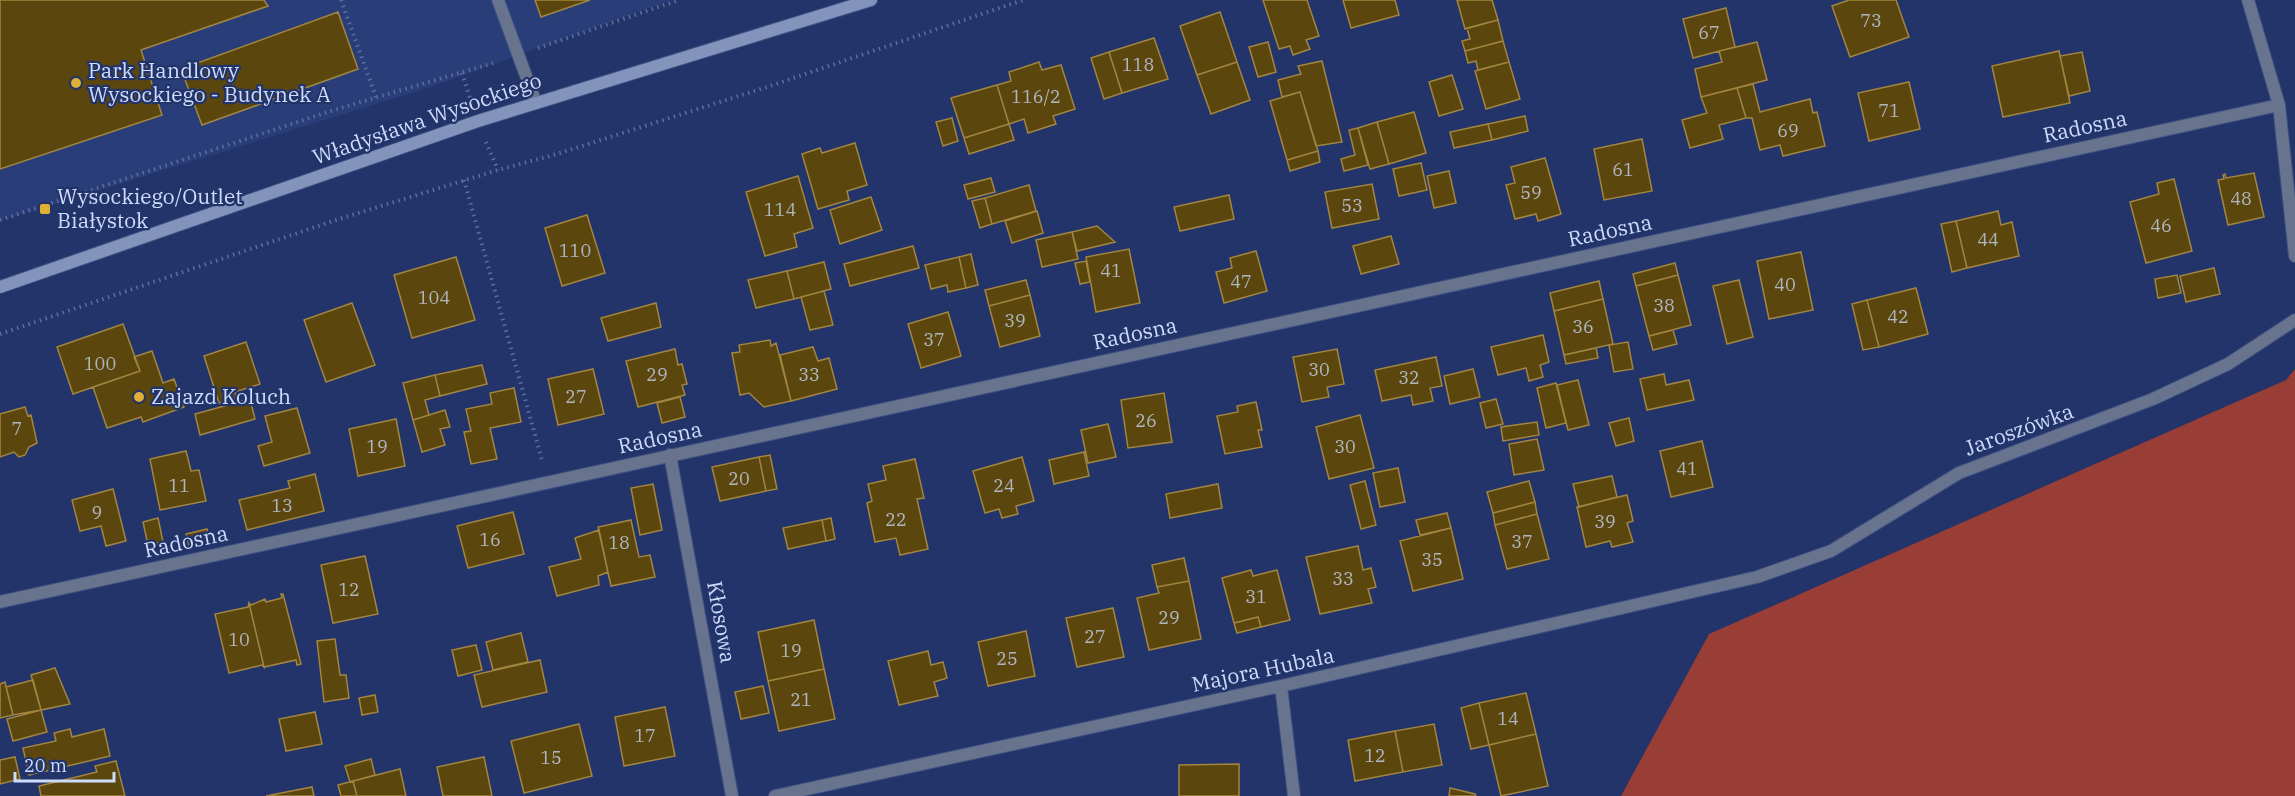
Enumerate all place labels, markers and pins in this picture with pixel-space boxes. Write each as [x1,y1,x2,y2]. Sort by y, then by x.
place label: Park Handlowy Wysockiego - Budynek A [88,56,331,108]
marker: Park Handlowy Wysockiego - Budynek A [69,76,83,90]
place label: Wysockiego/Outlet Białystok [57,182,243,234]
marker: Wysockiego/Outlet Białystok [38,202,52,216]
place label: Zajazd Koluch [151,382,291,410]
marker: Zajazd Koluch [132,390,146,404]

